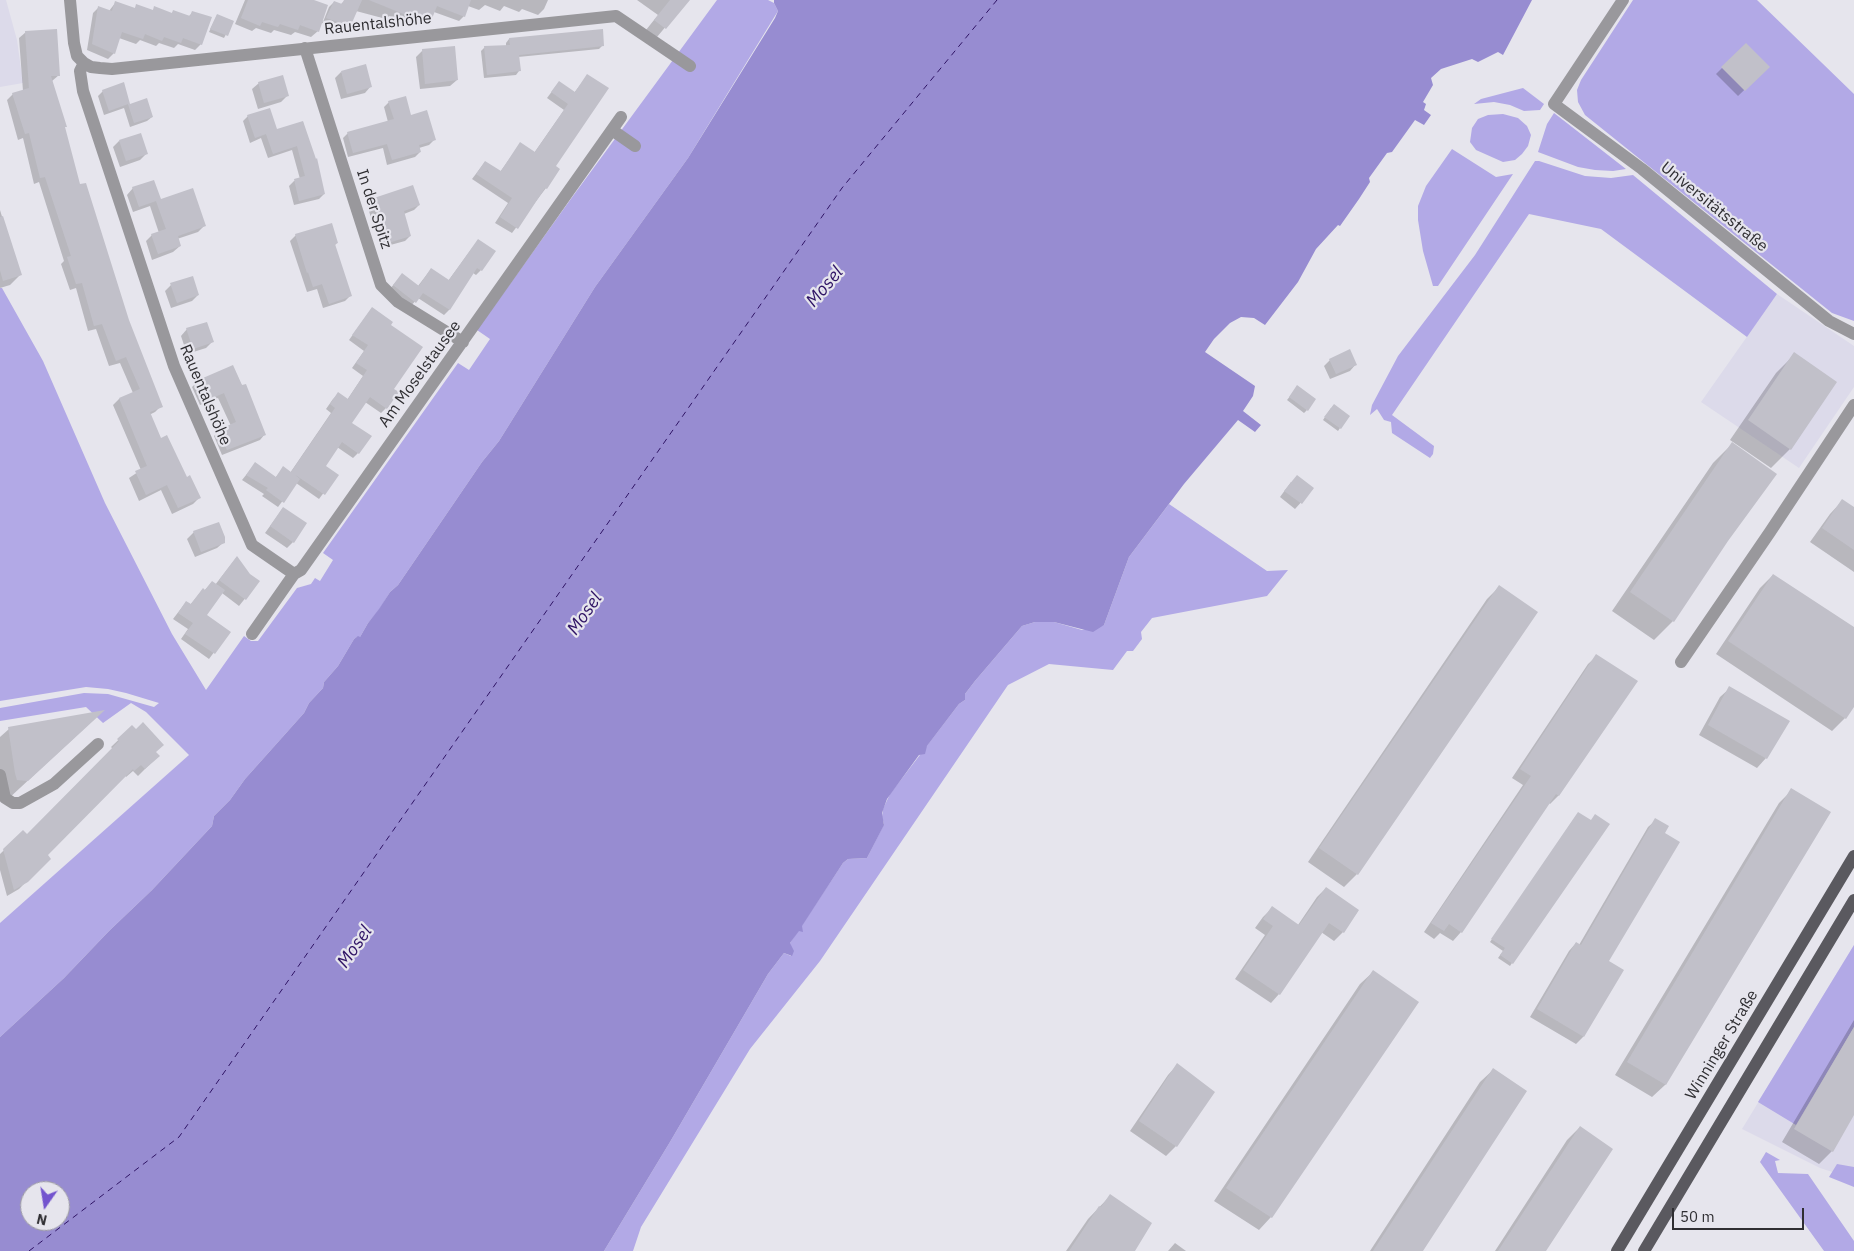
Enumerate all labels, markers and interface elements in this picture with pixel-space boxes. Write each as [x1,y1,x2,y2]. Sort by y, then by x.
street label: Rauentalshöhe [323,9,433,39]
street label: Universitätsstraße [1657,158,1771,256]
street label: In der Spitz [352,167,396,251]
water label: Mosel [802,262,848,312]
street label: Am Moselstausee [375,317,465,431]
street label: Rauentalshöhe [175,342,235,448]
water label: Mosel [563,589,607,639]
water label: Mosel [333,922,377,972]
street label: Winninger Straße [1682,987,1762,1103]
north arrow [20,1181,70,1231]
scale bar [1674,1198,1806,1230]
text: 50 m [1680,1207,1715,1226]
text: N [35,1210,49,1230]

